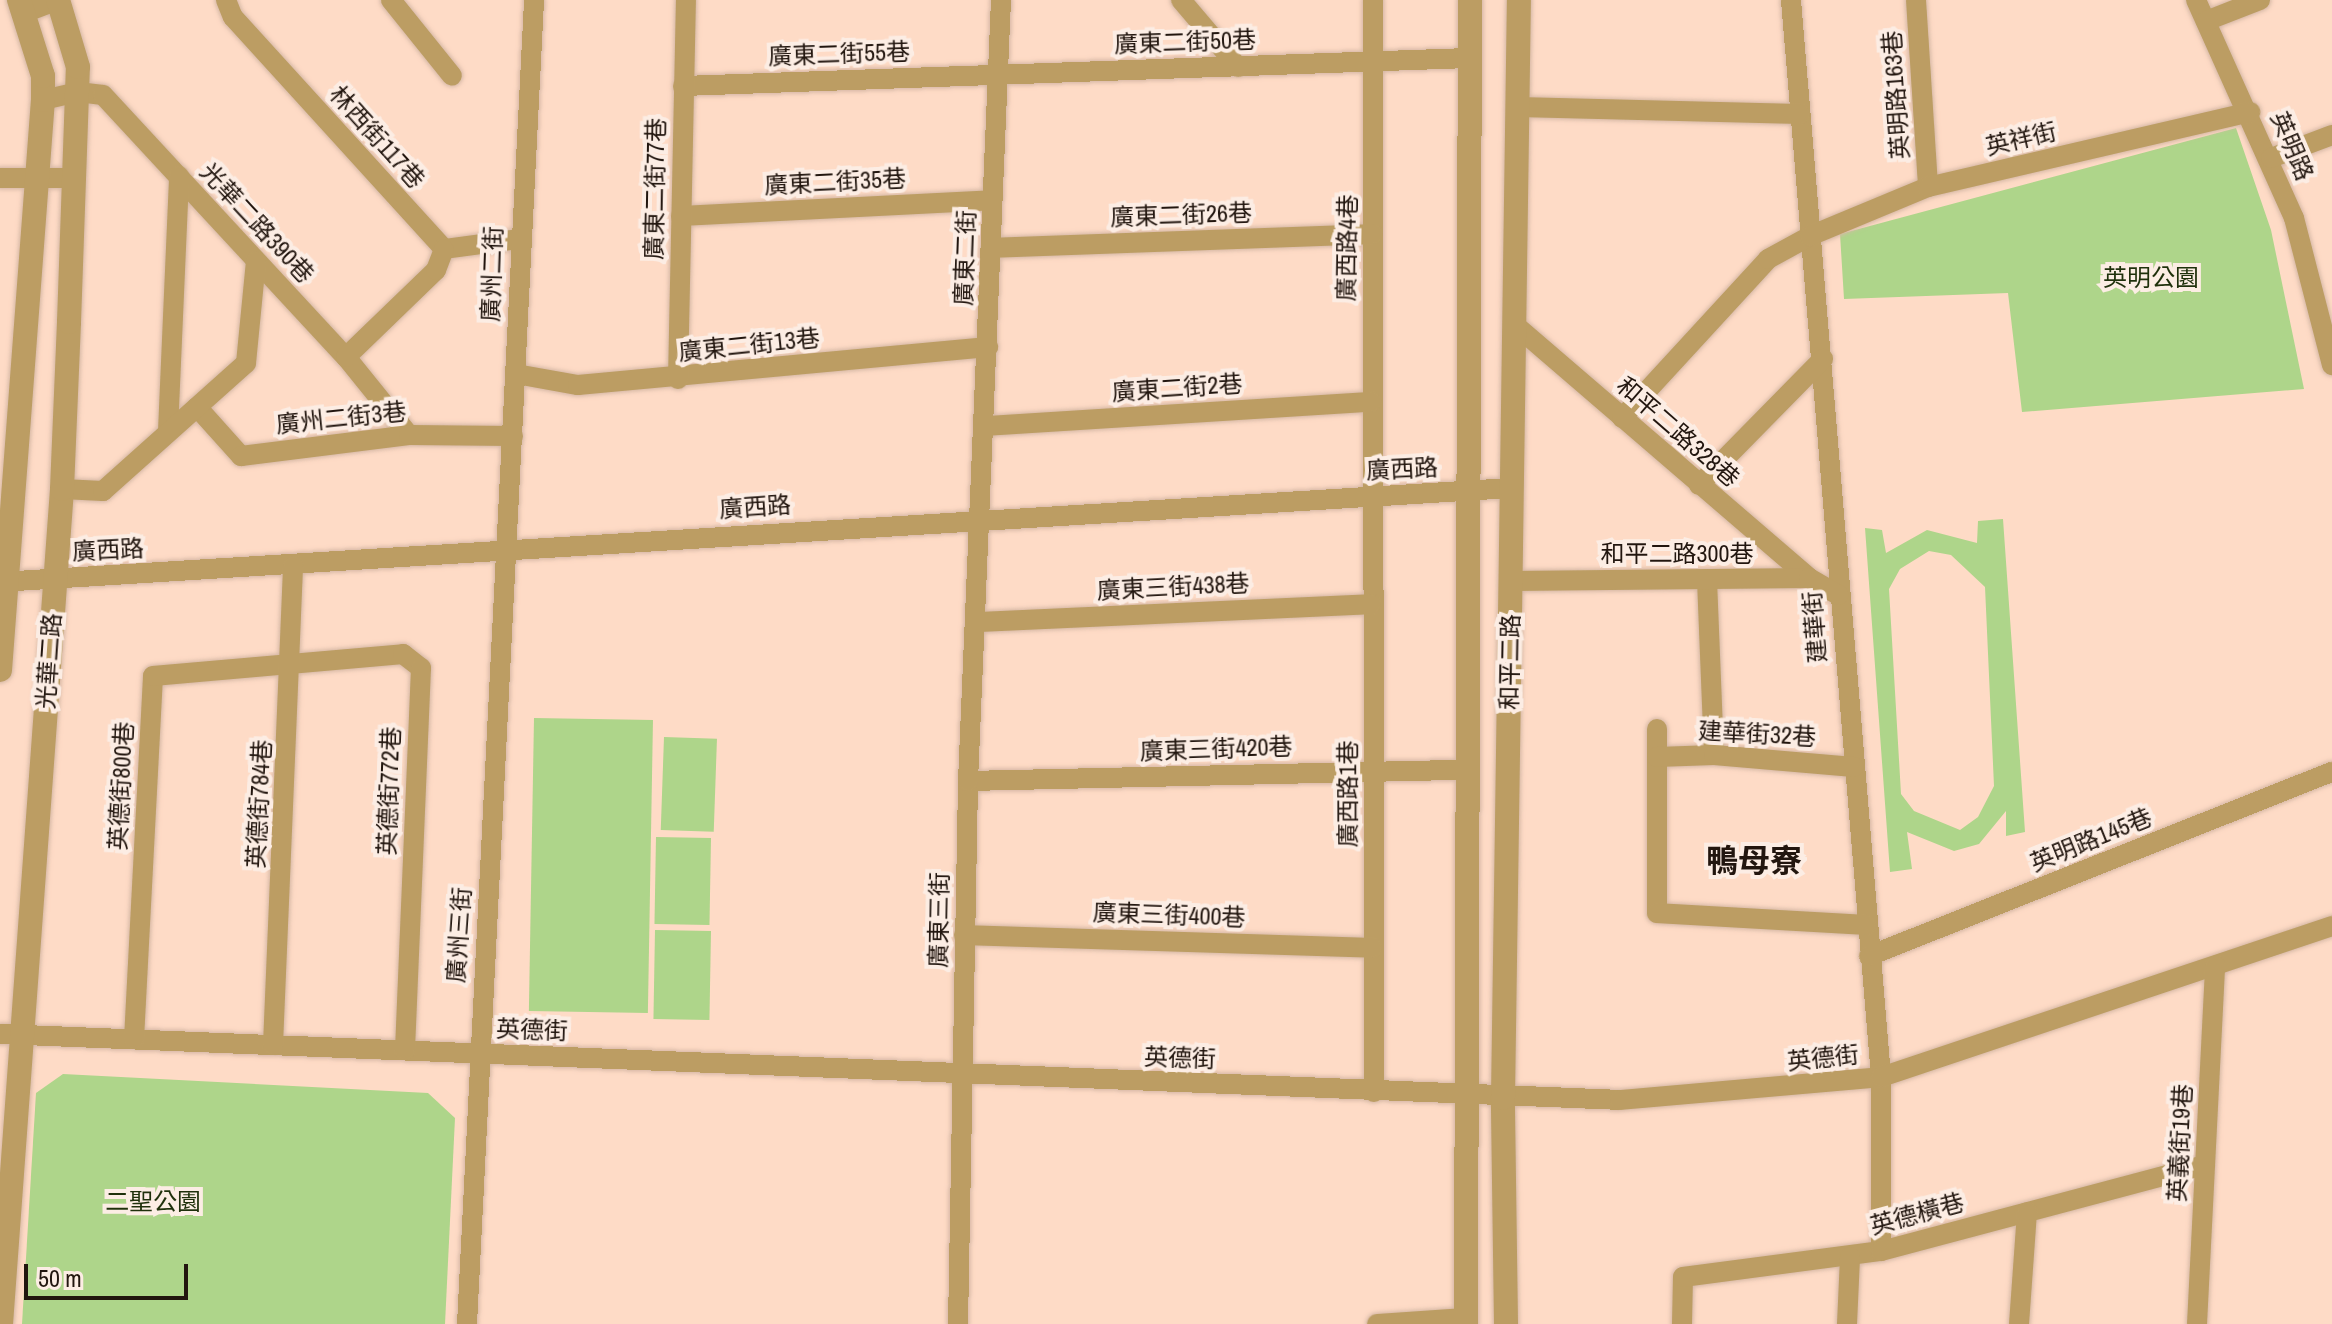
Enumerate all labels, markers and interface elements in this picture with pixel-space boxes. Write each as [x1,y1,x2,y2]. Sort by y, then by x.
street label: 廣東二街50巷 [1114,25,1256,59]
street label: 英明路163巷 [1877,30,1915,160]
street label: 廣東二街55巷 [768,37,910,71]
street label: 林西街117巷 [324,80,430,194]
street label: 英明路 [2265,107,2319,185]
street label: 英祥街 [1983,117,2059,161]
street label: 廣東二街77巷 [639,118,671,260]
street label: 光華二路390巷 [194,157,320,289]
street label: 廣東二街35巷 [763,164,907,200]
street label: 廣西路4巷 [1332,194,1362,302]
street label: 廣東二街26巷 [1110,198,1252,232]
street label: 廣東二街 [949,210,981,306]
street label: 廣州二街 [476,226,508,322]
park label: 英明公園 [2103,264,2199,292]
street label: 廣東二街13巷 [677,323,821,367]
street label: 廣東二街2巷 [1111,369,1243,407]
street label: 和平二路328巷 [1611,371,1745,493]
street label: 廣州二街3巷 [274,397,408,439]
street label: 廣西路 [1365,453,1439,485]
street label: 廣西路 [718,490,792,524]
street label: 廣西路 [71,534,145,566]
street label: 和平二路300巷 [1601,540,1753,568]
street label: 廣東三街438巷 [1096,569,1250,605]
street label: 建華街 [1798,590,1832,664]
street label: 光華二路 [31,612,67,710]
street label: 和平二路 [1495,614,1525,710]
street label: 建華街32巷 [1697,717,1817,751]
street label: 英德街800巷 [103,721,139,851]
street label: 英德街772巷 [372,726,406,856]
street label: 廣東三街420巷 [1139,732,1293,766]
street label: 英德街784巷 [241,739,277,869]
street label: 廣西路1巷 [1334,741,1362,847]
street label: 英明路145巷 [2026,803,2156,877]
district label: 鴨母寮 [1706,842,1802,880]
street label: 廣東三街 [924,872,954,968]
street label: 廣州三街 [441,886,477,984]
street label: 廣東三街400巷 [1092,898,1246,932]
street label: 英德街 [496,1014,568,1046]
street label: 英德街 [1786,1040,1860,1076]
street label: 英德街 [1144,1042,1216,1074]
street label: 英義街19巷 [2163,1083,2197,1203]
park label: 二聖公園 [105,1188,201,1216]
street label: 英德橫巷 [1867,1188,1967,1240]
scale bar [28,1248,192,1298]
text: 50 m [38,1262,82,1294]

